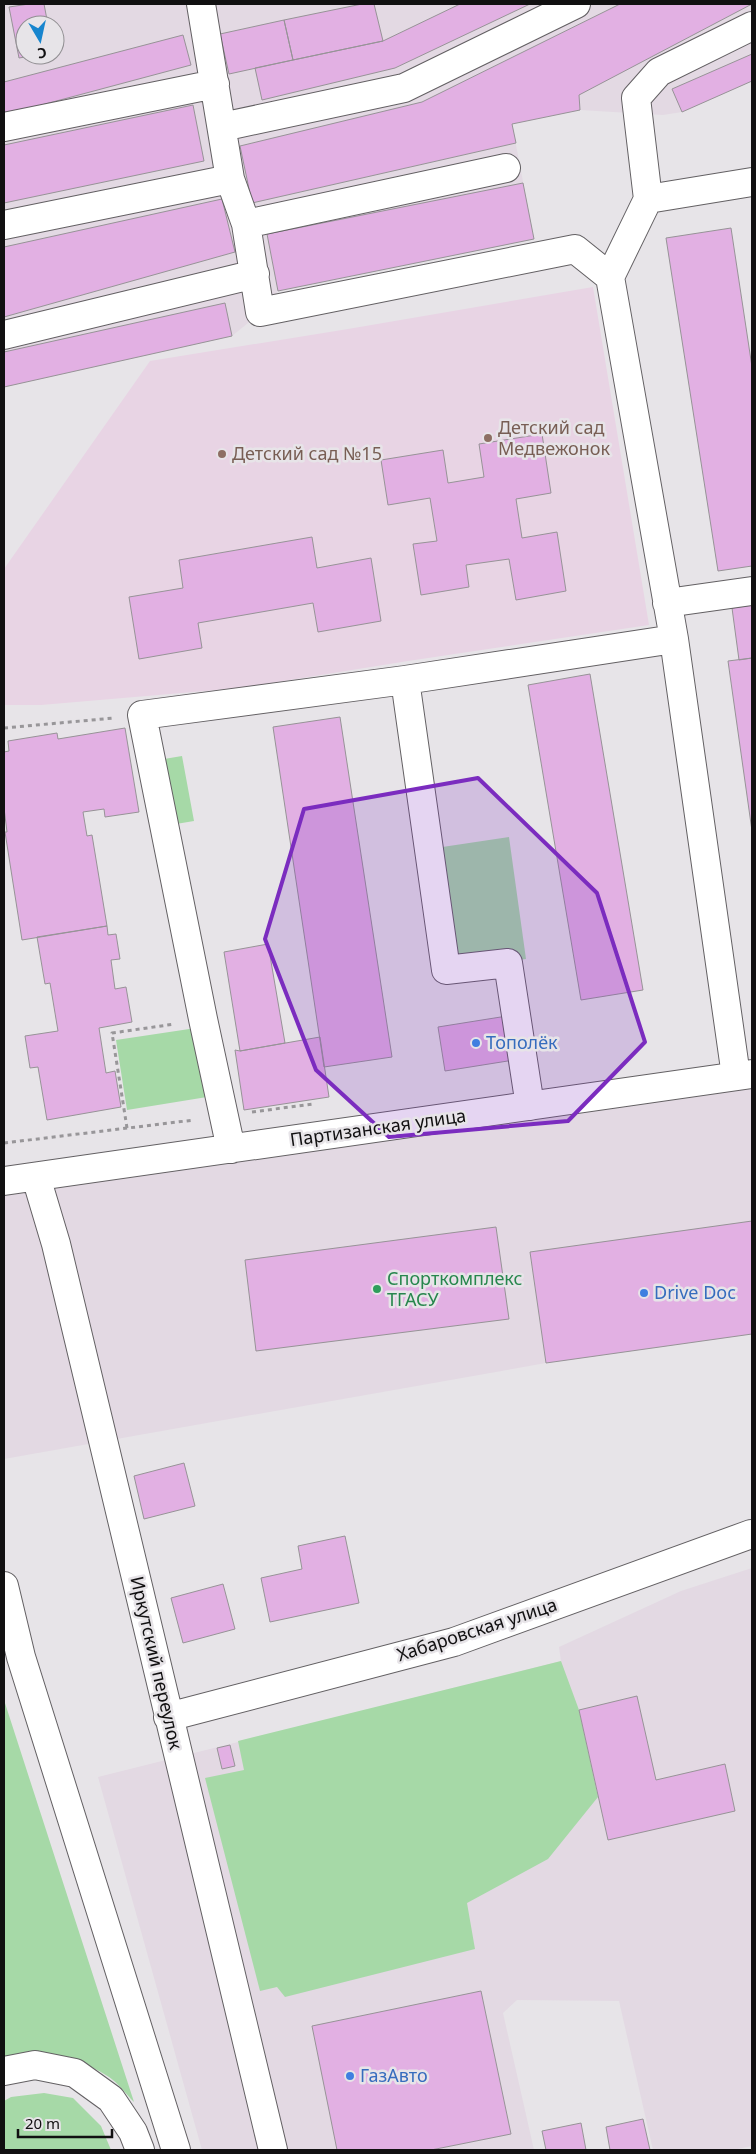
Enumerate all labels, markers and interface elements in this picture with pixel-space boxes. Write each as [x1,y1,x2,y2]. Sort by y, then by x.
north arrow [15,15,65,65]
text: С [36,43,48,63]
place label: Детский сад Медвежонок [498,415,610,460]
marker: Детский сад Медвежонок [482,432,494,444]
place label: Детский сад №15 [232,441,382,465]
marker: Детский сад №15 [216,448,228,460]
place label: Тополёк [486,1030,558,1054]
marker: Тополёк [470,1037,482,1049]
street label: Партизанская улица [288,1103,467,1151]
place label: Спорткомплекс ТГАСУ [387,1266,523,1311]
place label: Drive Doc [654,1280,736,1304]
marker: Спорткомплекс ТГАСУ [371,1283,383,1295]
marker: Drive Doc [638,1287,650,1299]
street label: Иркутский переулок [125,1574,189,1752]
street label: Хабаровская улица [394,1592,560,1666]
place label: ГазАвто [360,2063,428,2087]
marker: ГазАвто [344,2070,356,2082]
scale bar [18,2106,111,2138]
text: 20 m [25,2113,60,2133]

